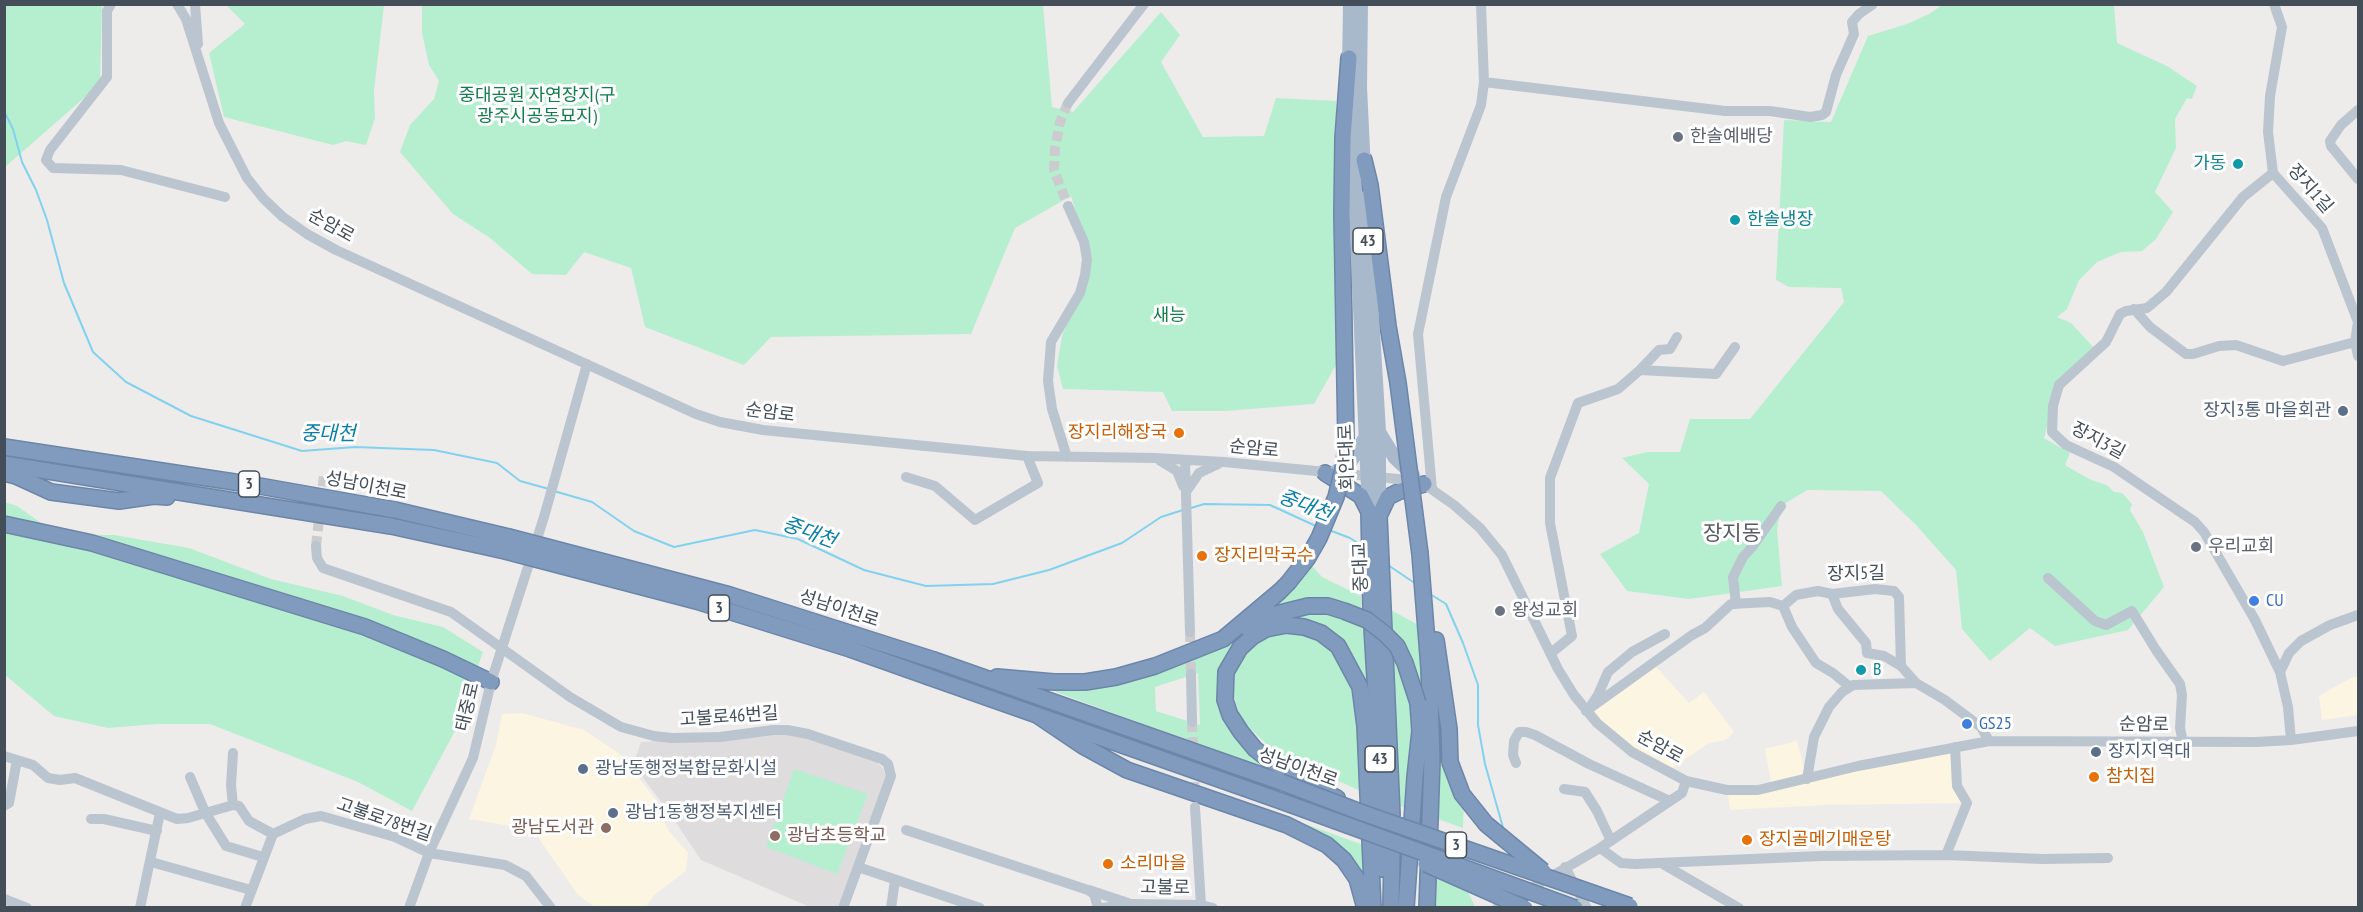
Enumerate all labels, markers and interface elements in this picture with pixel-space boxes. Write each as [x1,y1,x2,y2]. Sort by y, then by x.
park label: 중대공원 자연장지(구 광주시공동묘지) [458,85,616,128]
place label: 한솔예배당 [1690,126,1773,148]
marker: 한솔예배당 [1671,130,1685,144]
place label: 가동 [2193,153,2226,175]
marker: 가동 [2231,157,2245,171]
street label: 장지1길 [2283,160,2337,218]
street label: 순암로 [304,205,358,247]
place label: 한솔냉장 [1747,209,1813,231]
marker: 한솔냉장 [1728,213,1742,227]
road number: 43 [1353,228,1383,254]
park label: 새능 [1152,305,1186,327]
street label: 순암로 [744,399,796,427]
place label: 장지3통 마을회관 [2203,400,2331,422]
marker: 장지3통 마을회관 [2336,404,2350,418]
street label: 장지3길 [2067,418,2129,464]
water label: 중대천 [300,422,356,446]
place label: 장지리해장국 [1068,422,1167,444]
street label: 회안대로 [1335,424,1359,490]
marker: 장지리해장국 [1172,426,1186,440]
street label: 순암로 [1228,436,1280,462]
street label: 성남이천로 [323,467,409,505]
road number: 3 [238,471,260,497]
water label: 중대천 [1275,485,1335,527]
water label: 중대천 [779,512,839,554]
district label: 장지동 [1703,521,1761,547]
place label: 우리교회 [2208,536,2274,558]
marker: 우리교회 [2189,540,2203,554]
street label: 중대교 [1349,542,1373,592]
place label: 장지리막국수 [1214,545,1313,567]
marker: 장지리막국수 [1195,549,1209,563]
street label: 장지5길 [1827,563,1885,585]
street label: 성남이천로 [796,586,882,632]
place label: CU [2266,590,2284,612]
marker: CU [2247,594,2261,608]
road number: 3 [708,595,730,621]
place label: 왕성교회 [1512,600,1578,622]
marker: 왕성교회 [1493,604,1507,618]
place label: B [1873,659,1881,681]
marker: B [1854,663,1868,677]
street label: 태중로 [452,680,484,734]
street label: 고불로46번길 [679,703,779,731]
place label: GS25 [1979,713,2012,735]
street label: 순암로 [2119,714,2169,736]
marker: GS25 [1960,717,1974,731]
street label: 순암로 [1633,726,1687,768]
place label: 장지지역대 [2108,741,2191,763]
street label: 성남이천로 [1255,744,1341,792]
marker: 장지지역대 [2089,745,2103,759]
road number: 43 [1365,746,1395,772]
place label: 광남동행정복합문화시설 [595,758,777,780]
marker: 광남동행정복합문화시설 [576,762,590,776]
place label: 참치집 [2106,766,2156,788]
marker: 참치집 [2087,770,2101,784]
street label: 고불로78번길 [334,794,434,846]
place label: 광남1동행정복지센터 [625,802,782,824]
marker: 광남1동행정복지센터 [606,806,620,820]
place label: 광남도서관 [511,817,594,839]
marker: 광남도서관 [599,821,613,835]
place label: 광남초등학교 [787,825,886,847]
marker: 광남초등학교 [768,829,782,843]
place label: 장지골메기매운탕 [1759,829,1891,851]
road number: 3 [1446,832,1466,858]
marker: 장지골메기매운탕 [1740,833,1754,847]
place label: 소리마을 [1120,853,1186,875]
marker: 소리마을 [1101,857,1115,871]
street label: 고불로 [1140,877,1190,899]

